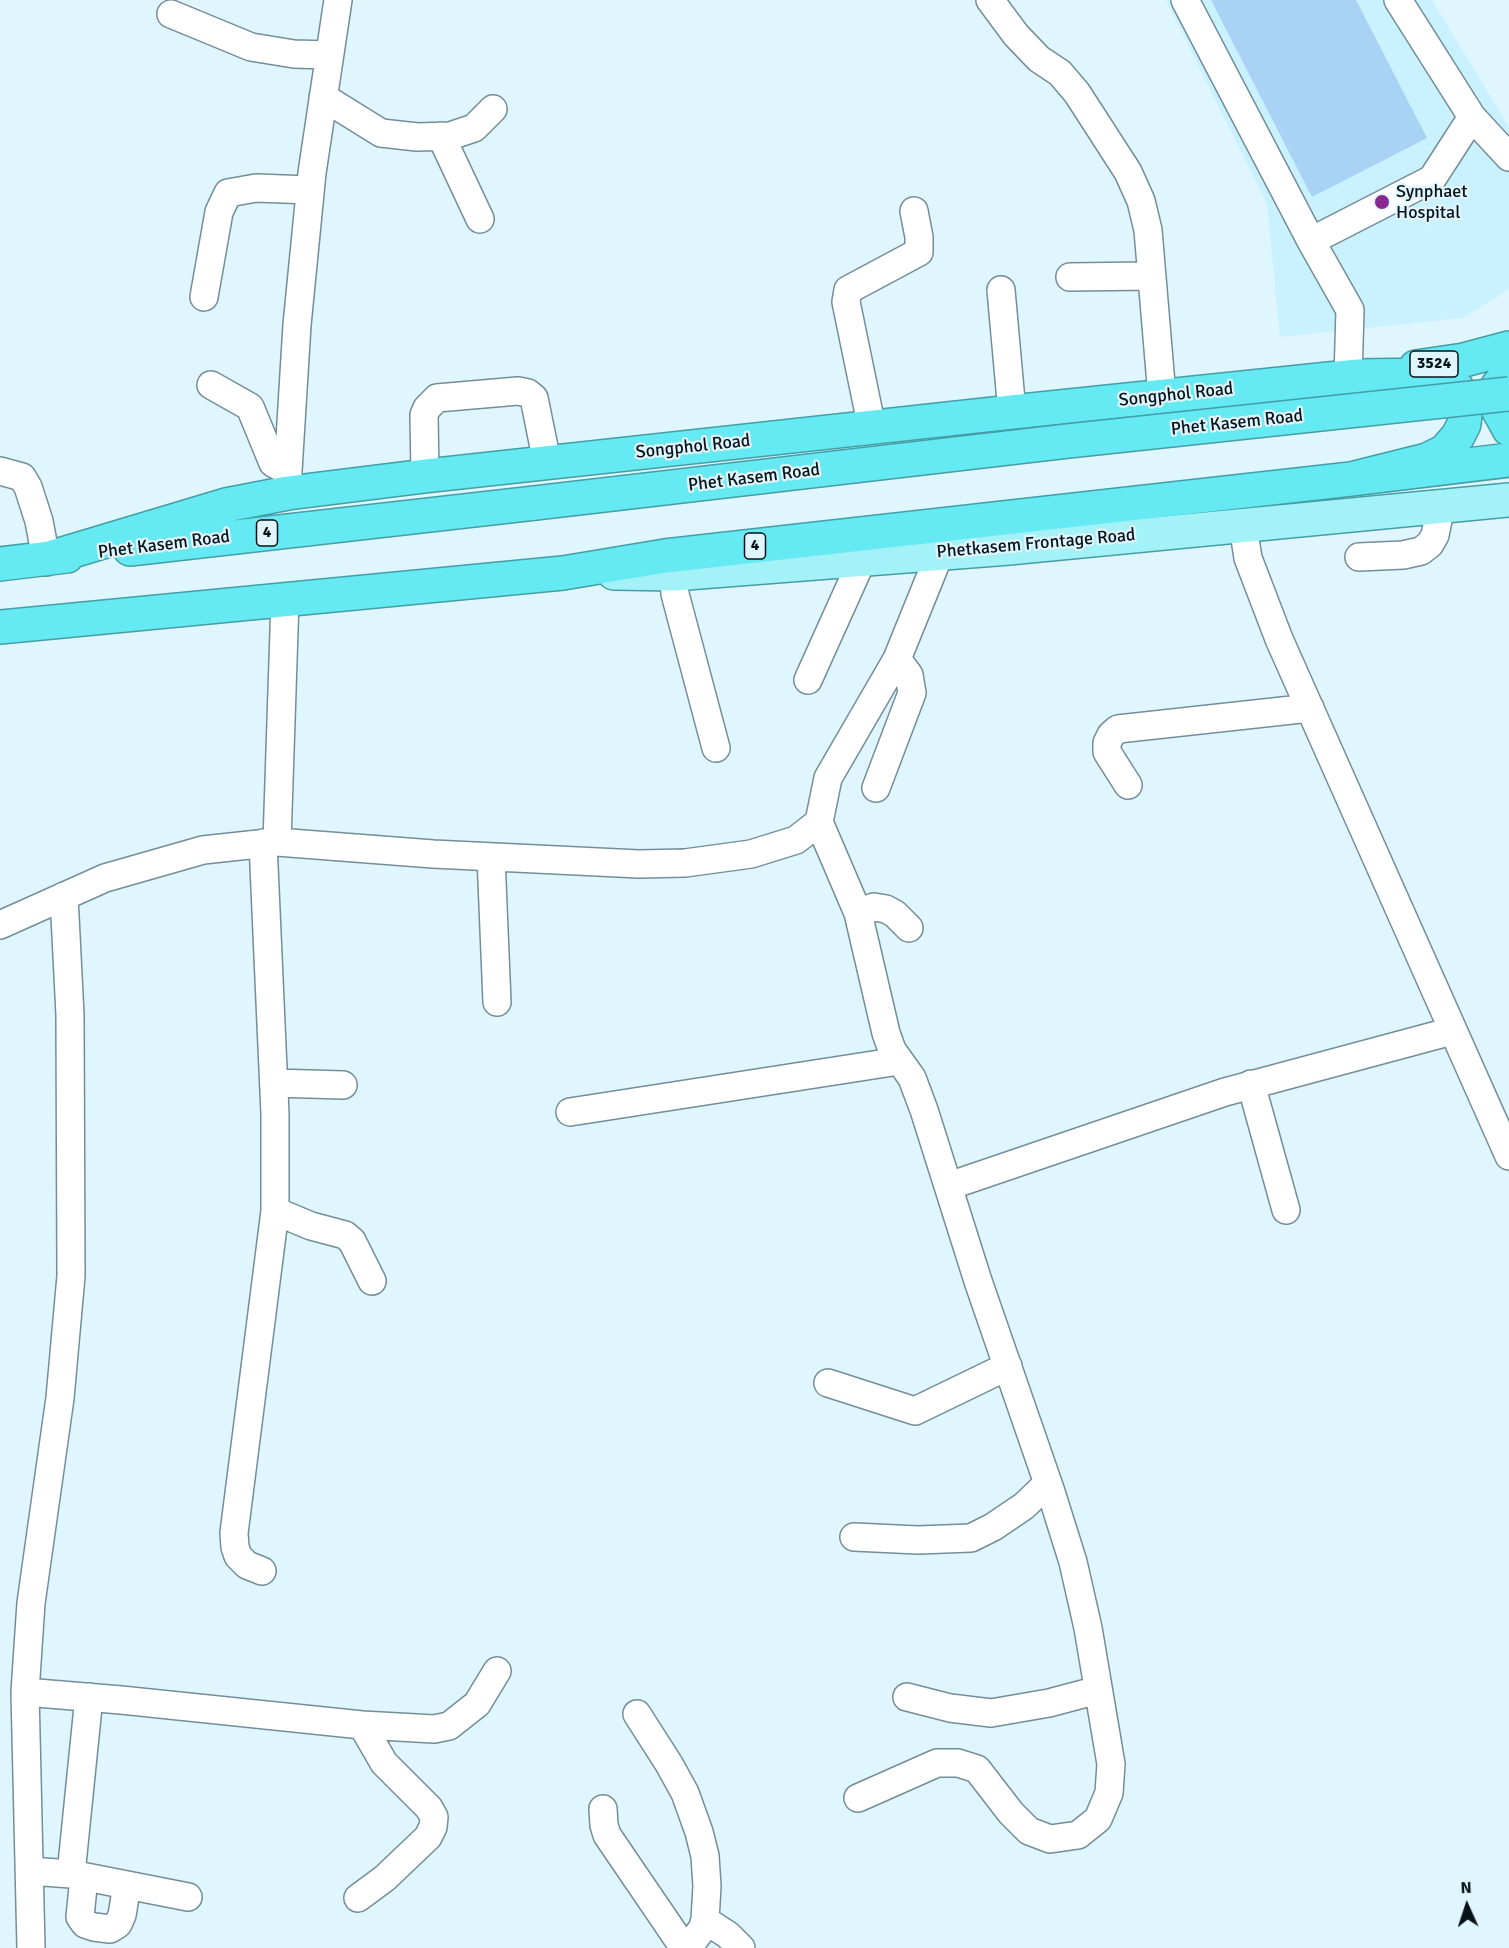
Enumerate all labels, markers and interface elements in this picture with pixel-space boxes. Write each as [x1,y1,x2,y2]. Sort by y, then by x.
place label: Synphaet Hospital [1396,181,1468,224]
marker: Synphaet Hospital [1373,193,1391,211]
road number: 3524 [1410,351,1458,377]
street label: Songphol Road [1118,378,1234,412]
street label: Phet Kasem Road [1170,405,1304,441]
street label: Songphol Road [635,430,751,464]
street label: Phet Kasem Road [687,459,821,497]
road number: 4 [256,520,278,546]
street label: Phetkasem Frontage Road [936,525,1136,563]
street label: Phet Kasem Road [97,526,231,564]
road number: 4 [744,533,766,559]
north arrow [1437,1876,1497,1936]
text: N [1460,1878,1472,1898]

